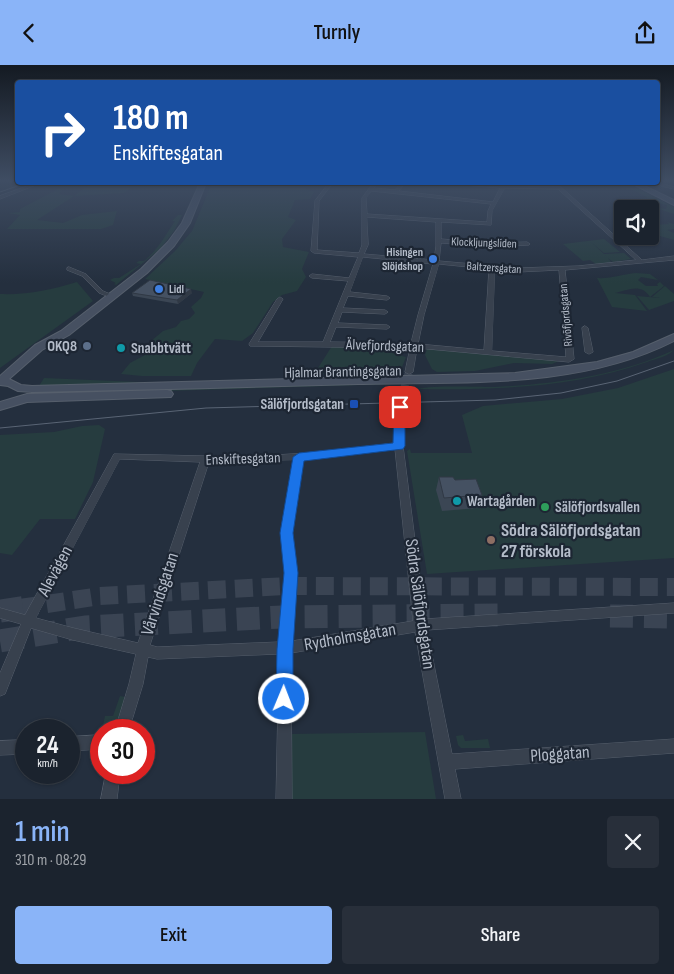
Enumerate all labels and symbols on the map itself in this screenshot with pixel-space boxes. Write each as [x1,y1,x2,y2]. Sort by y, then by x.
street label: Klockljungsliden [451,234,517,252]
place label: Hisingen Slöjdshop [382,245,423,274]
marker: Hisingen Slöjdshop [427,253,439,265]
street label: Baltzersgatan [466,259,522,277]
place label: Lidl [169,282,184,297]
marker: Lidl [153,283,165,295]
street label: Rivöfjordsgatan [556,283,576,347]
street label: Älvefjordsgatan [345,335,424,357]
place label: OKQ8 [47,337,77,356]
place label: Snabbtvätt [131,339,191,358]
marker: OKQ8 [81,340,93,352]
marker: Snabbtvätt [115,342,127,354]
street label: Hjalmar Brantingsgatan [284,361,402,383]
pin [379,386,421,428]
place label: Sälöfjordsgatan [260,395,344,414]
marker: Sälöfjordsgatan [348,398,360,410]
street label: Enskiftesgatan [205,448,281,470]
place label: Wartagården [467,492,536,511]
marker: Wartagården [451,495,463,507]
place label: Sälöfjordsvallen [555,498,640,517]
marker: Sälöfjordsvallen [539,501,551,513]
place label: Södra Sälöfjordsgatan 27 förskola [501,520,641,562]
marker: Södra Sälöfjordsgatan 27 förskola [485,534,497,546]
street label: Södra Sälöfjordsgatan [400,538,440,670]
street label: Alevägen [33,542,77,601]
street label: Vårvindsgatan [137,550,183,638]
street label: Rydholmsgatan [303,619,397,655]
position arrow [257,672,309,724]
speed limit sign: 30 [90,719,155,784]
street label: Ploggatan [530,741,590,767]

